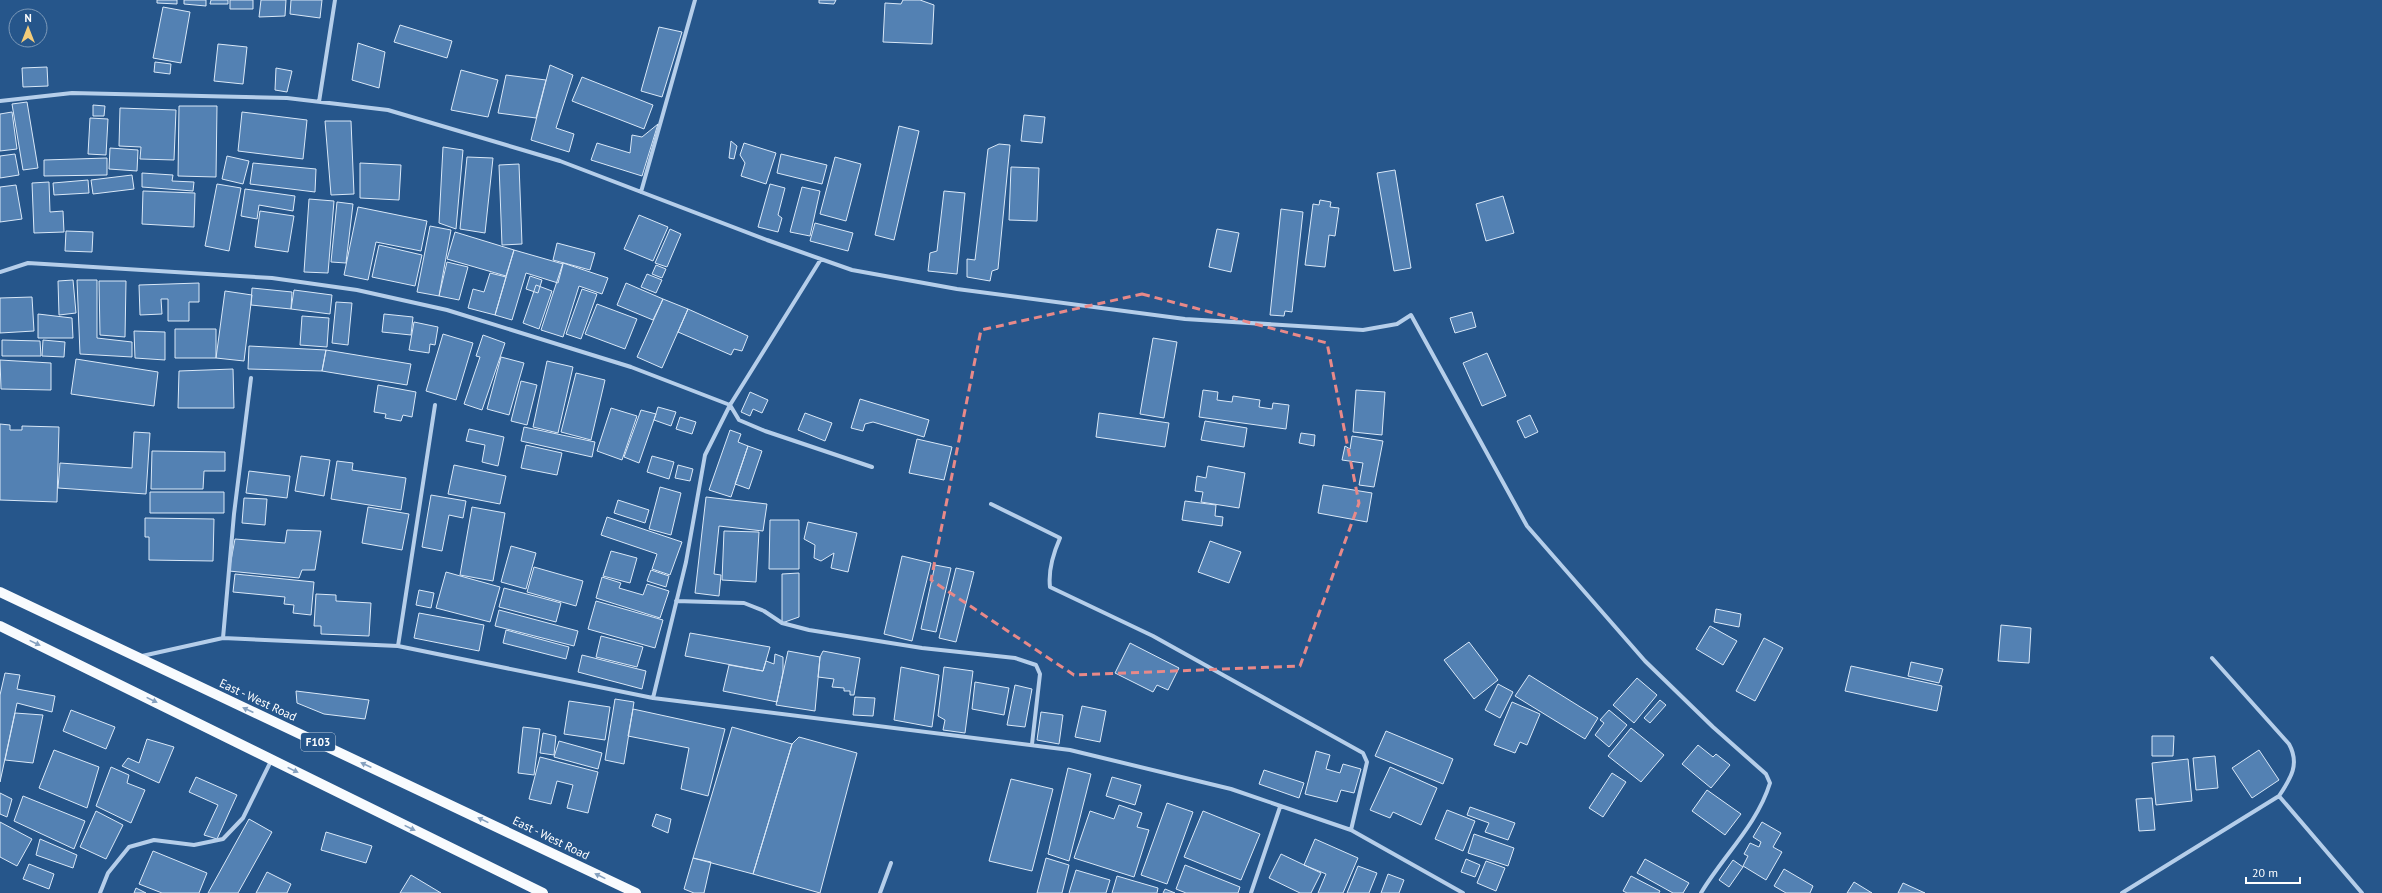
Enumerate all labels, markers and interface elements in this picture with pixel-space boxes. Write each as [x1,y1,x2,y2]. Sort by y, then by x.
north arrow [8,8,48,48]
text: N [24,11,32,25]
one-way arrow [29,640,41,646]
street label: East - West Road [217,675,299,724]
one-way arrow [146,697,157,704]
one-way arrow [242,707,253,713]
road number: F103 [301,733,335,751]
one-way arrow [360,762,371,768]
one-way arrow [287,767,299,774]
street label: East - West Road [510,813,592,863]
one-way arrow [477,817,489,823]
one-way arrow [404,825,416,831]
scale bar [2246,859,2300,885]
text: 20 m [2252,865,2278,880]
one-way arrow [595,873,606,879]

